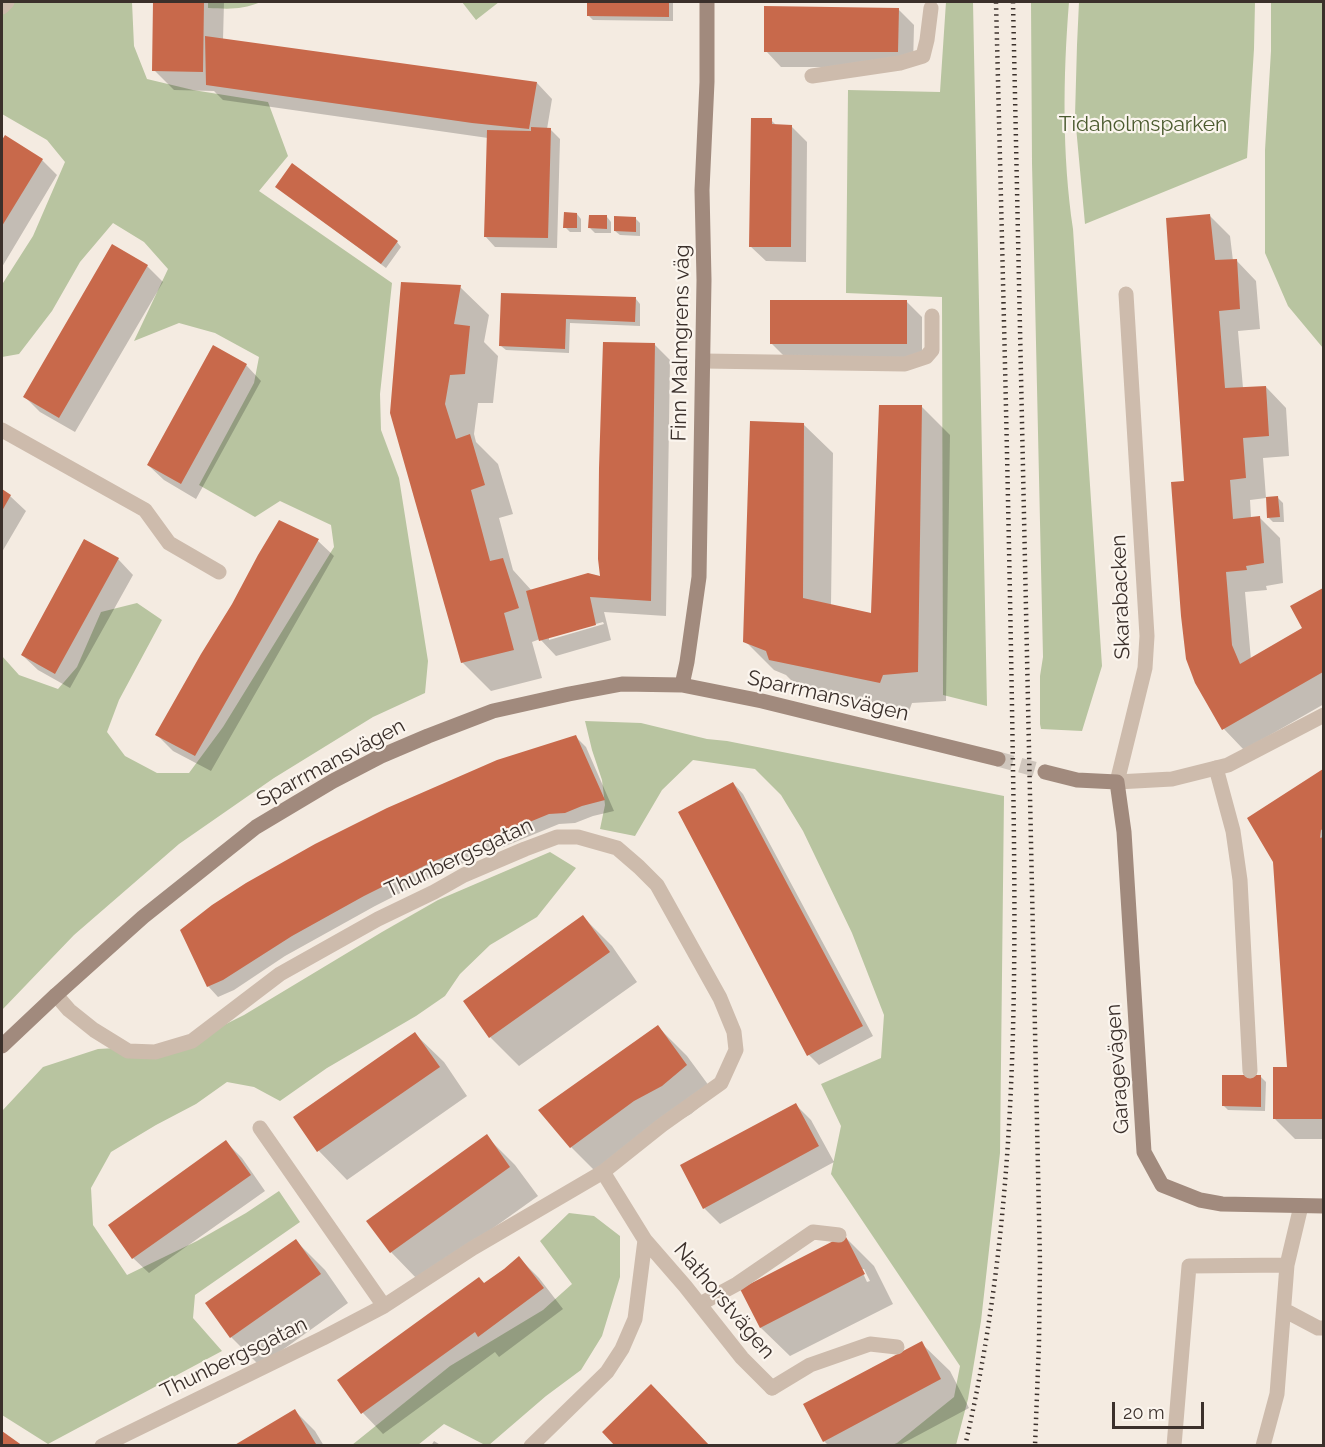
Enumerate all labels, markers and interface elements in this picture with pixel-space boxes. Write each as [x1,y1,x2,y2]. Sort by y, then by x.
park label: Tidaholmsparken [1059,112,1227,138]
street label: Finn Malmgrens väg [667,244,695,442]
street label: Skarabacken [1106,534,1136,660]
street label: Sparrmansvägen [745,665,911,727]
street label: Sparrmansvägen [252,713,410,813]
street label: Thunbergsgatan [381,813,537,903]
street label: Garagevägen [1101,1003,1135,1135]
street label: Nathorstvägen [668,1238,780,1364]
street label: Thunbergsgatan [156,1312,312,1404]
scale bar [1115,1390,1206,1428]
text: 20 m [1123,1402,1165,1423]

